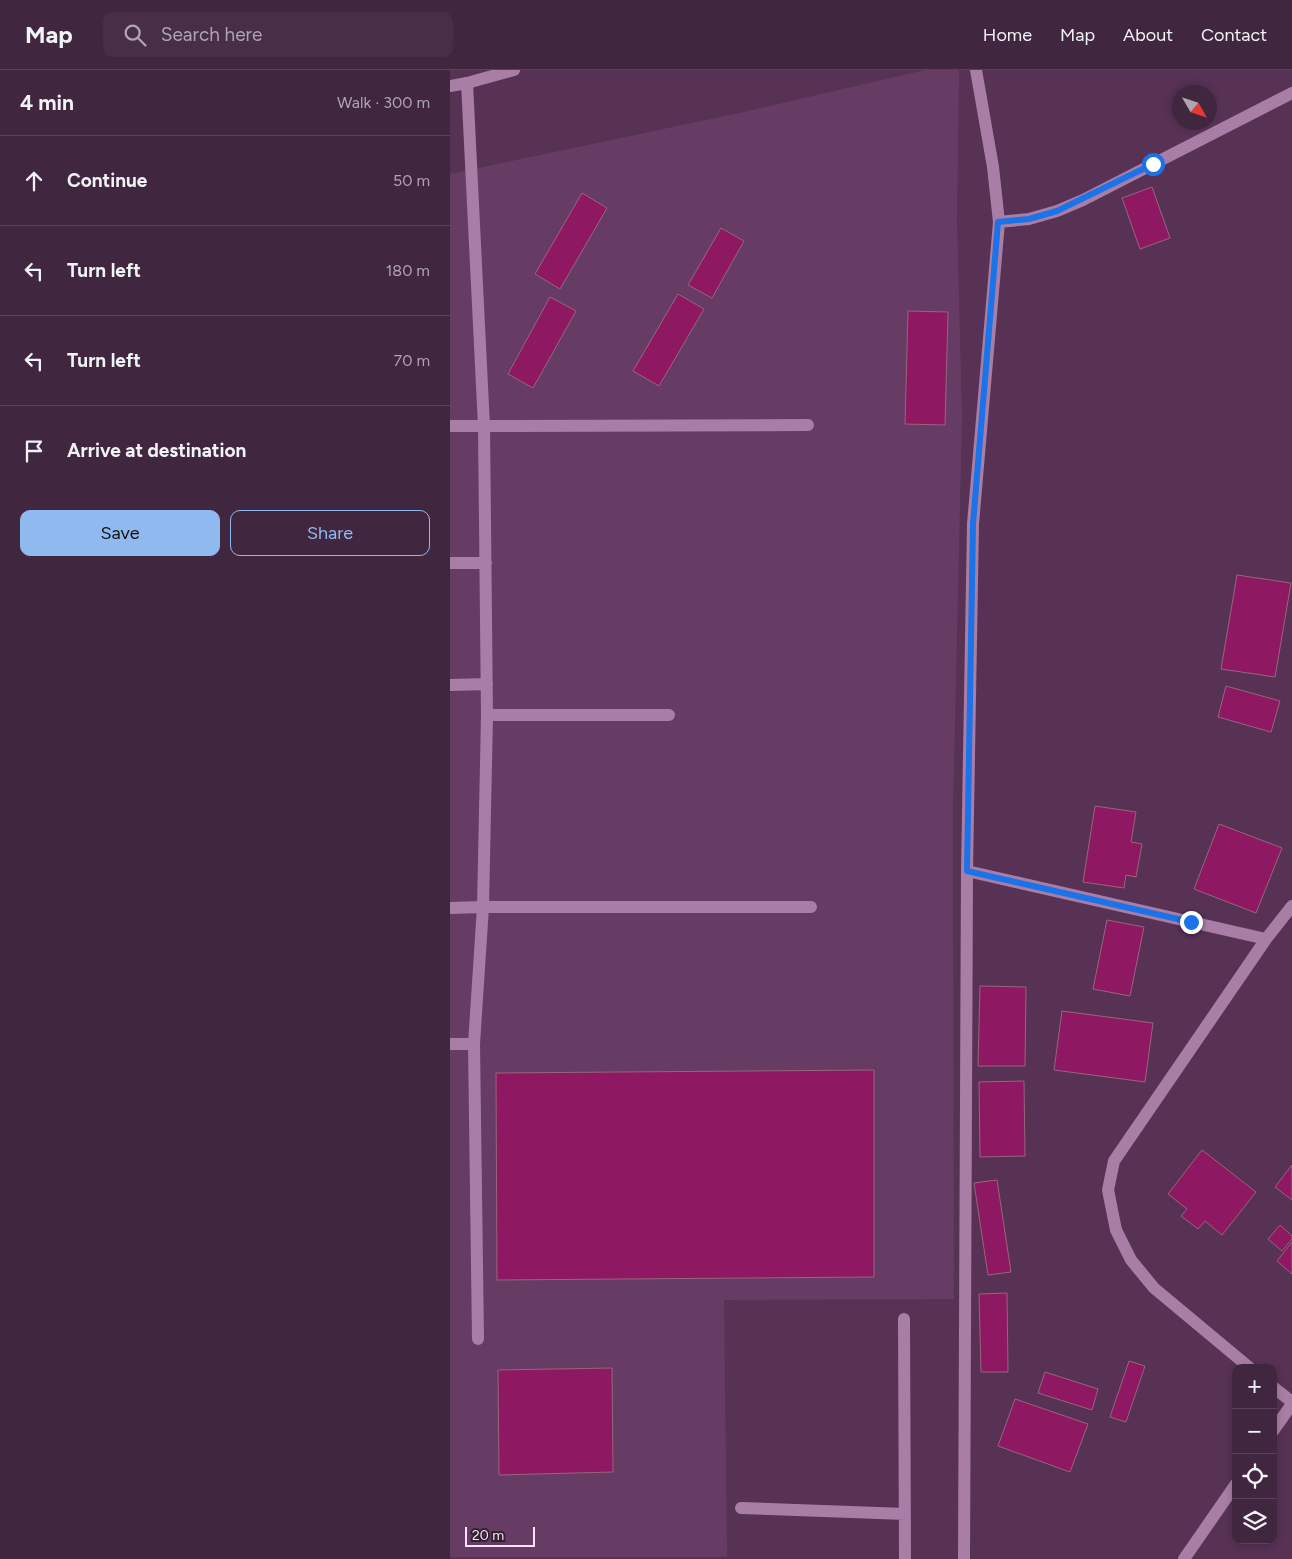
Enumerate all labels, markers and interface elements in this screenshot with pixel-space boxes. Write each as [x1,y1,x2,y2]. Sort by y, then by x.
search box [103,12,453,57]
text: Map [25,20,73,49]
icon: search [121,21,149,49]
text: Search here [161,23,262,46]
text: Home [983,24,1032,46]
text: Map [1060,24,1095,46]
text: About [1123,24,1173,46]
text: Contact [1201,24,1267,46]
north arrow [1172,85,1217,130]
text: 4 min [20,90,74,115]
text: Walk · 300 m [337,93,430,112]
route start [1142,153,1165,176]
icon: ahead [20,167,48,195]
text: Continue [67,169,147,192]
text: 50 m [393,171,430,190]
icon: left [20,257,48,285]
text: Turn left [67,259,141,282]
text: 180 m [386,261,430,280]
icon: left [20,347,48,375]
text: Turn left [67,349,141,372]
text: 70 m [394,351,430,370]
icon: arrive [20,437,48,465]
text: Arrive at destination [67,439,246,462]
button: Save [20,510,220,556]
button: Share [230,510,430,556]
route end [1180,911,1203,934]
map controls [1232,1364,1277,1544]
button: + [1232,1364,1277,1409]
button: − [1232,1409,1277,1454]
button: locate [1232,1454,1277,1499]
button: layers [1232,1499,1277,1544]
scale bar [465,1524,535,1547]
text: 20 m [472,1527,504,1544]

